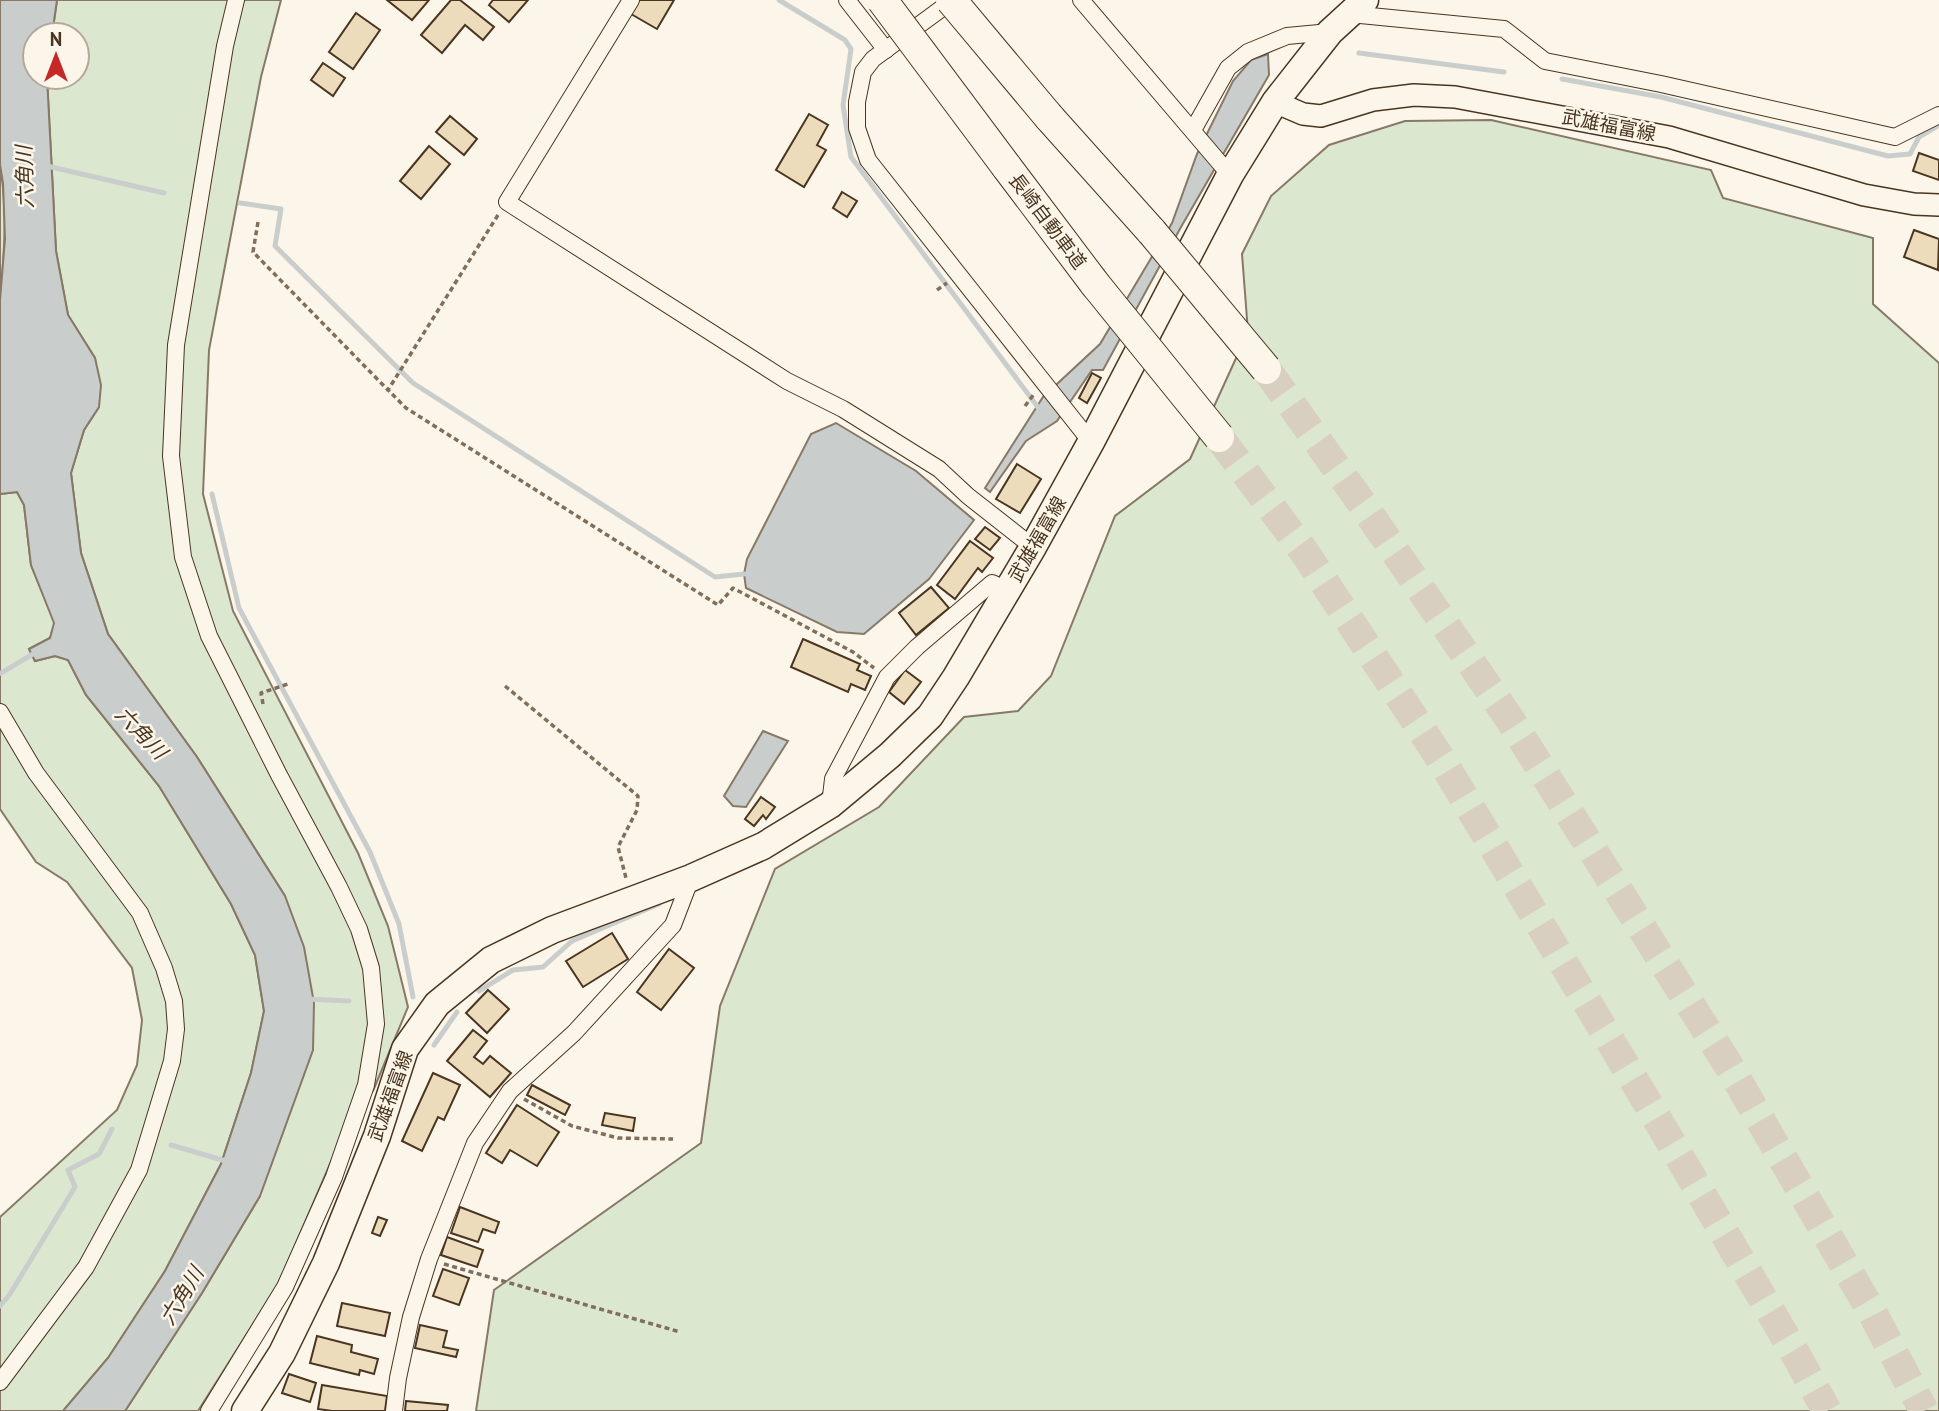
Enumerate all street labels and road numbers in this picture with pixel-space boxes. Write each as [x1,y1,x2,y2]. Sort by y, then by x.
street label: 武雄福富線 [1560,104,1658,146]
street label: 長崎自動車道 [1004,168,1092,274]
street label: 武雄福富線 [1003,492,1071,586]
street label: 武雄福富線 [362,1047,418,1145]

